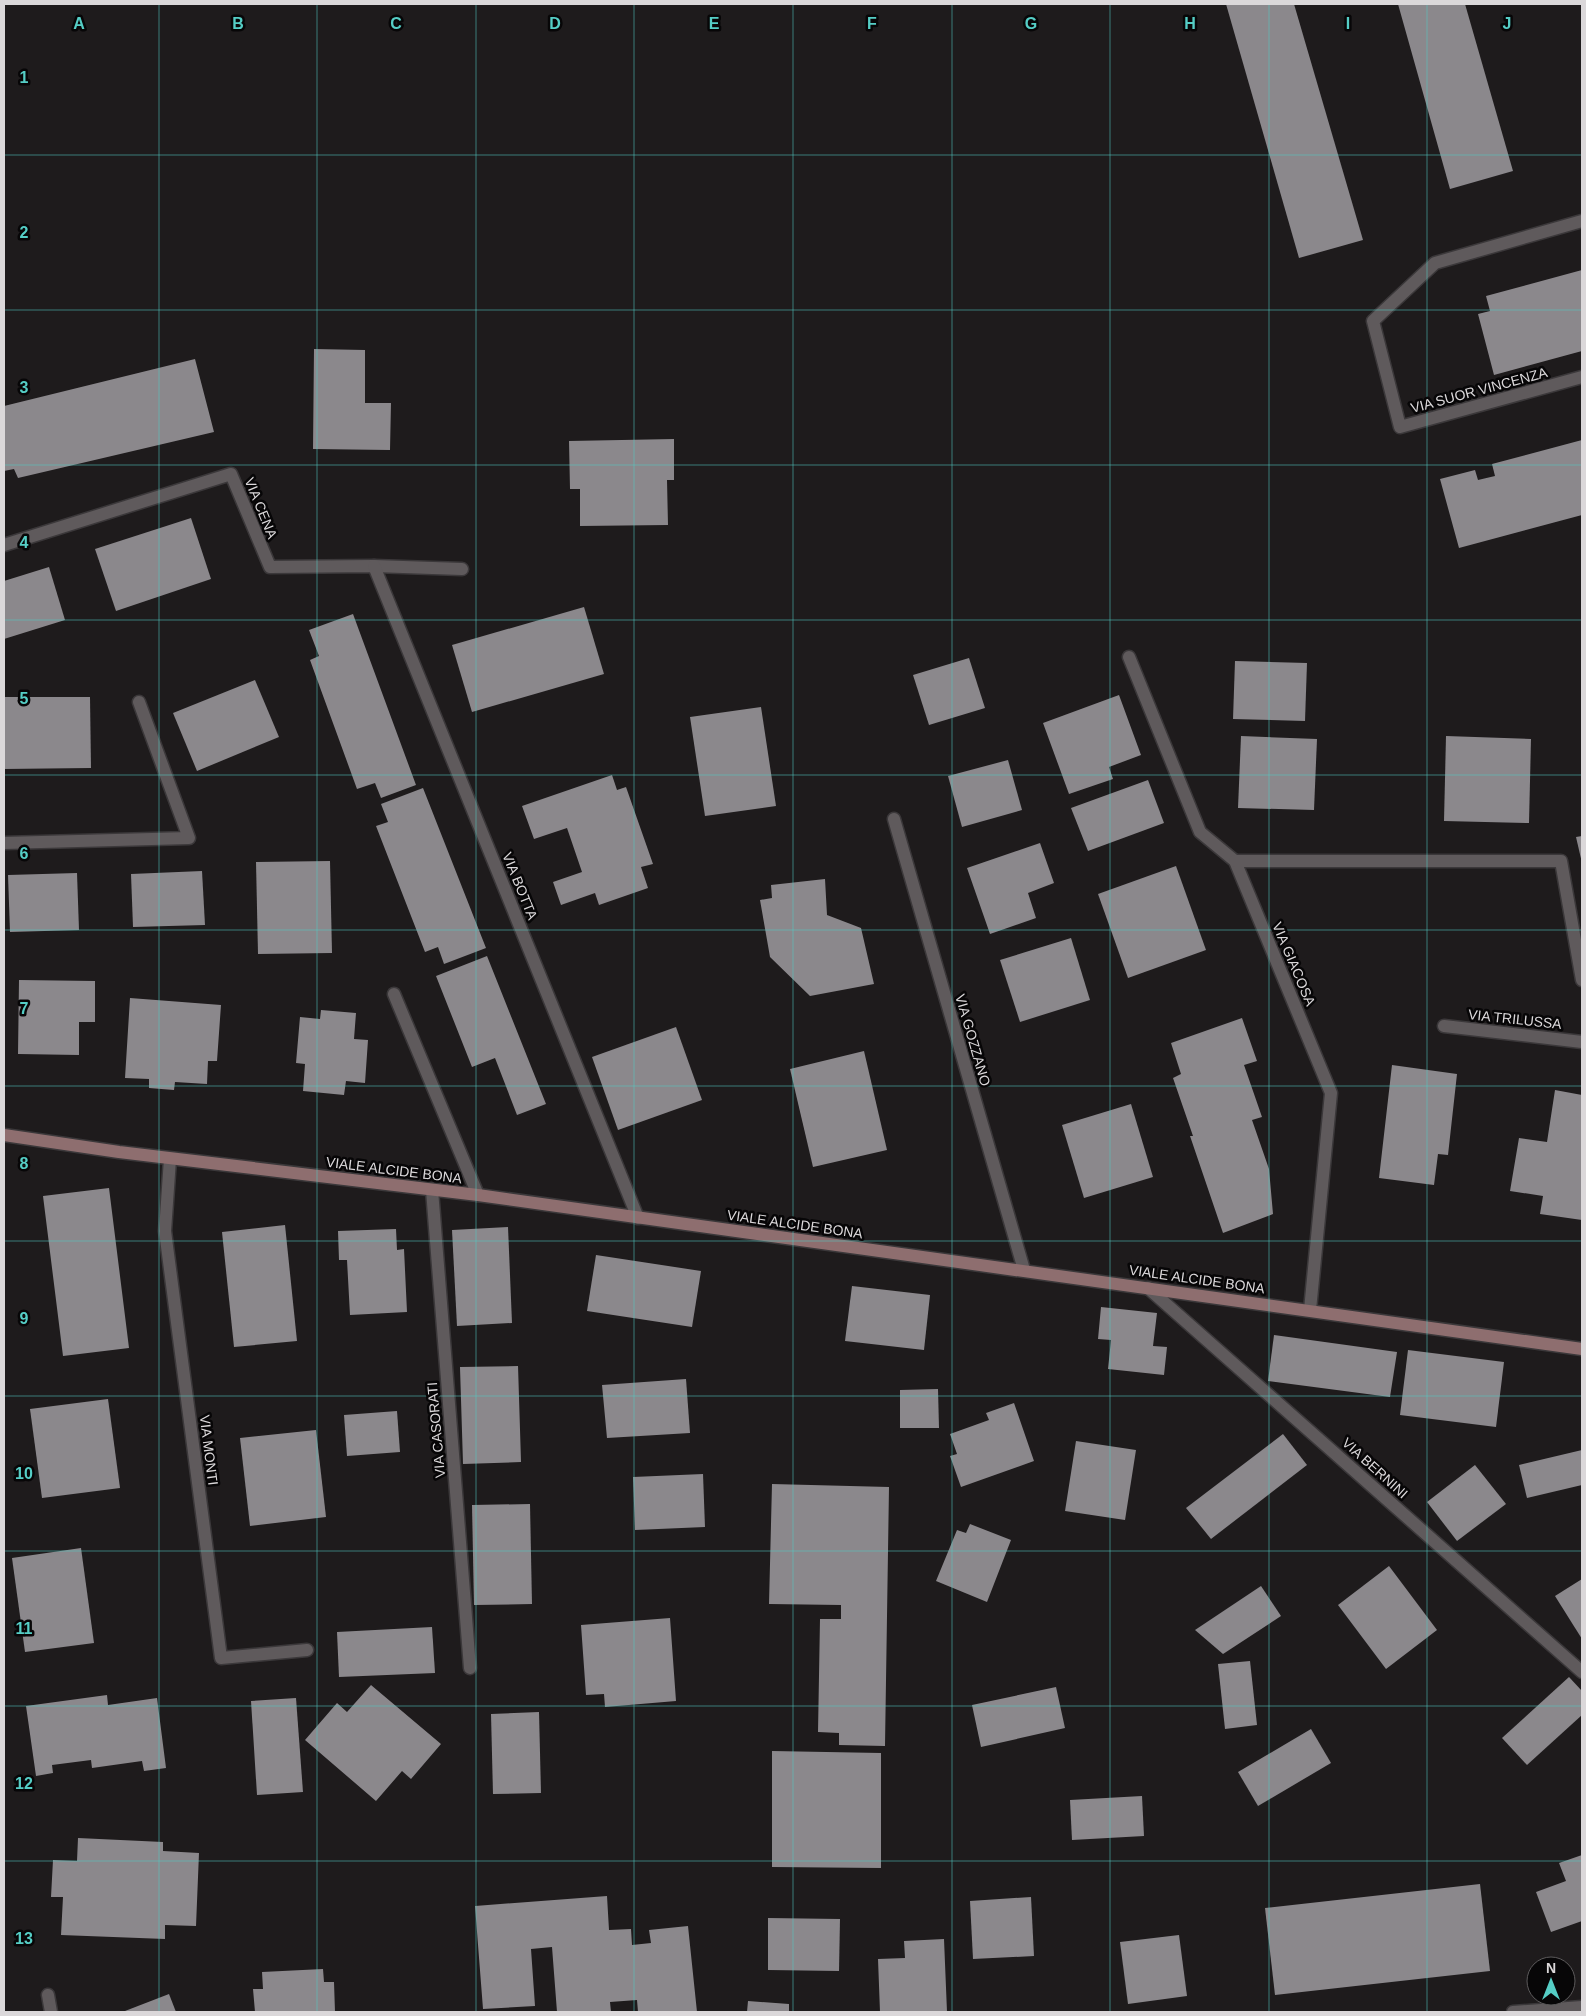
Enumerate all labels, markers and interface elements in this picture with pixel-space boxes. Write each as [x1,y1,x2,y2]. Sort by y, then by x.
text: A [73,15,85,32]
text: B [232,15,244,32]
text: C [390,15,402,32]
text: D [549,15,561,32]
text: E [709,15,720,32]
text: F [867,15,877,32]
text: G [1025,15,1037,32]
text: H [1184,15,1196,32]
text: I [1346,15,1350,32]
text: J [1503,15,1511,32]
text: 1 [20,69,29,86]
text: 2 [20,224,29,241]
street label: VIA SUOR VINCENZA [1409,364,1550,416]
text: 3 [20,379,29,396]
street label: VIA CENA [241,475,281,542]
text: 4 [20,534,29,551]
text: 5 [20,690,29,707]
text: 6 [20,845,29,862]
street label: VIA BOTTA [499,850,541,923]
street label: VIA GIACOSA [1269,920,1319,1009]
street label: VIA GOZZANO [952,992,994,1088]
text: 7 [20,1000,29,1017]
street label: VIA TRILUSSA [1467,1006,1563,1032]
street label: VIALE ALCIDE BONA [325,1154,464,1186]
text: 8 [20,1155,29,1172]
street label: VIALE ALCIDE BONA [726,1207,865,1242]
street label: VIALE ALCIDE BONA [1128,1262,1267,1297]
text: 9 [20,1310,29,1327]
street label: VIA CASORATI [424,1381,448,1479]
street label: VIA MONTI [197,1414,221,1486]
street label: VIA BERNINI [1339,1434,1411,1502]
text: 10 [15,1465,33,1482]
text: 11 [16,1620,33,1637]
text: 12 [15,1775,33,1792]
text: 13 [15,1930,33,1947]
north arrow [1526,1956,1576,2006]
text: N [1546,1960,1556,1976]

